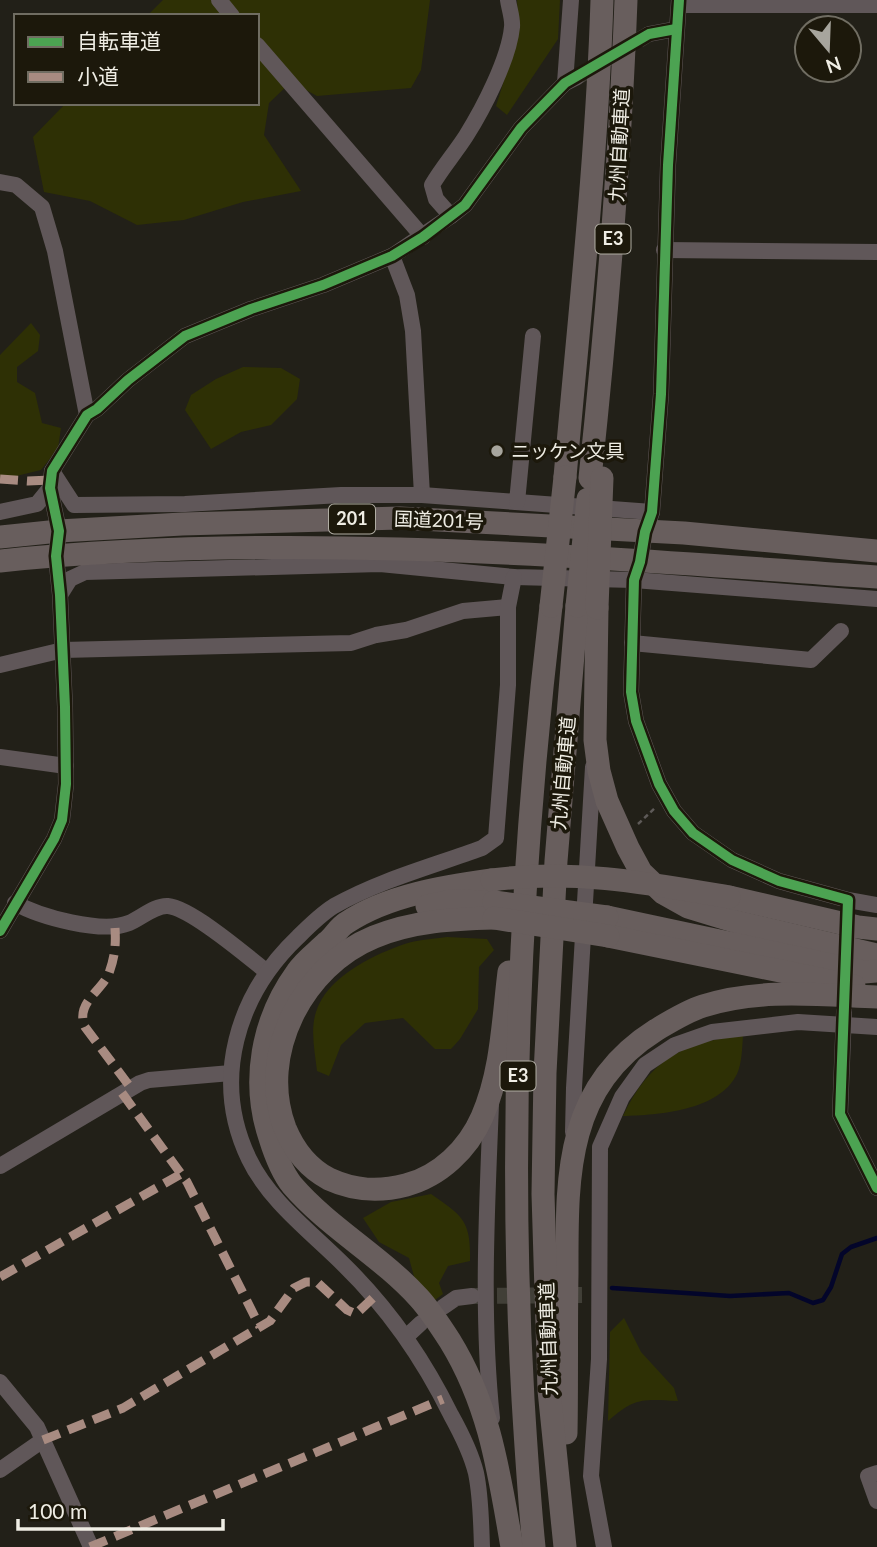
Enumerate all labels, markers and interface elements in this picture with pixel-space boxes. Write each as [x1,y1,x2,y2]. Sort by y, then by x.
legend [14,14,259,105]
north arrow [793,14,863,84]
text: 自転車道 [77,28,161,53]
text: N [823,52,844,79]
text: 小道 [77,63,119,88]
street label: 九州自動車道 [604,87,633,203]
road number: E3 [596,225,630,254]
place label: ニッケン文具 [511,439,624,462]
marker: ニッケン文具 [489,443,505,459]
road number: 201 [329,504,375,534]
street label: 国道201号 [394,506,484,533]
street label: 九州自動車道 [546,715,579,831]
road number: E3 [500,1062,536,1091]
street label: 九州自動車道 [534,1282,561,1396]
scale bar [18,1488,222,1532]
text: 100 m [28,1498,87,1523]

